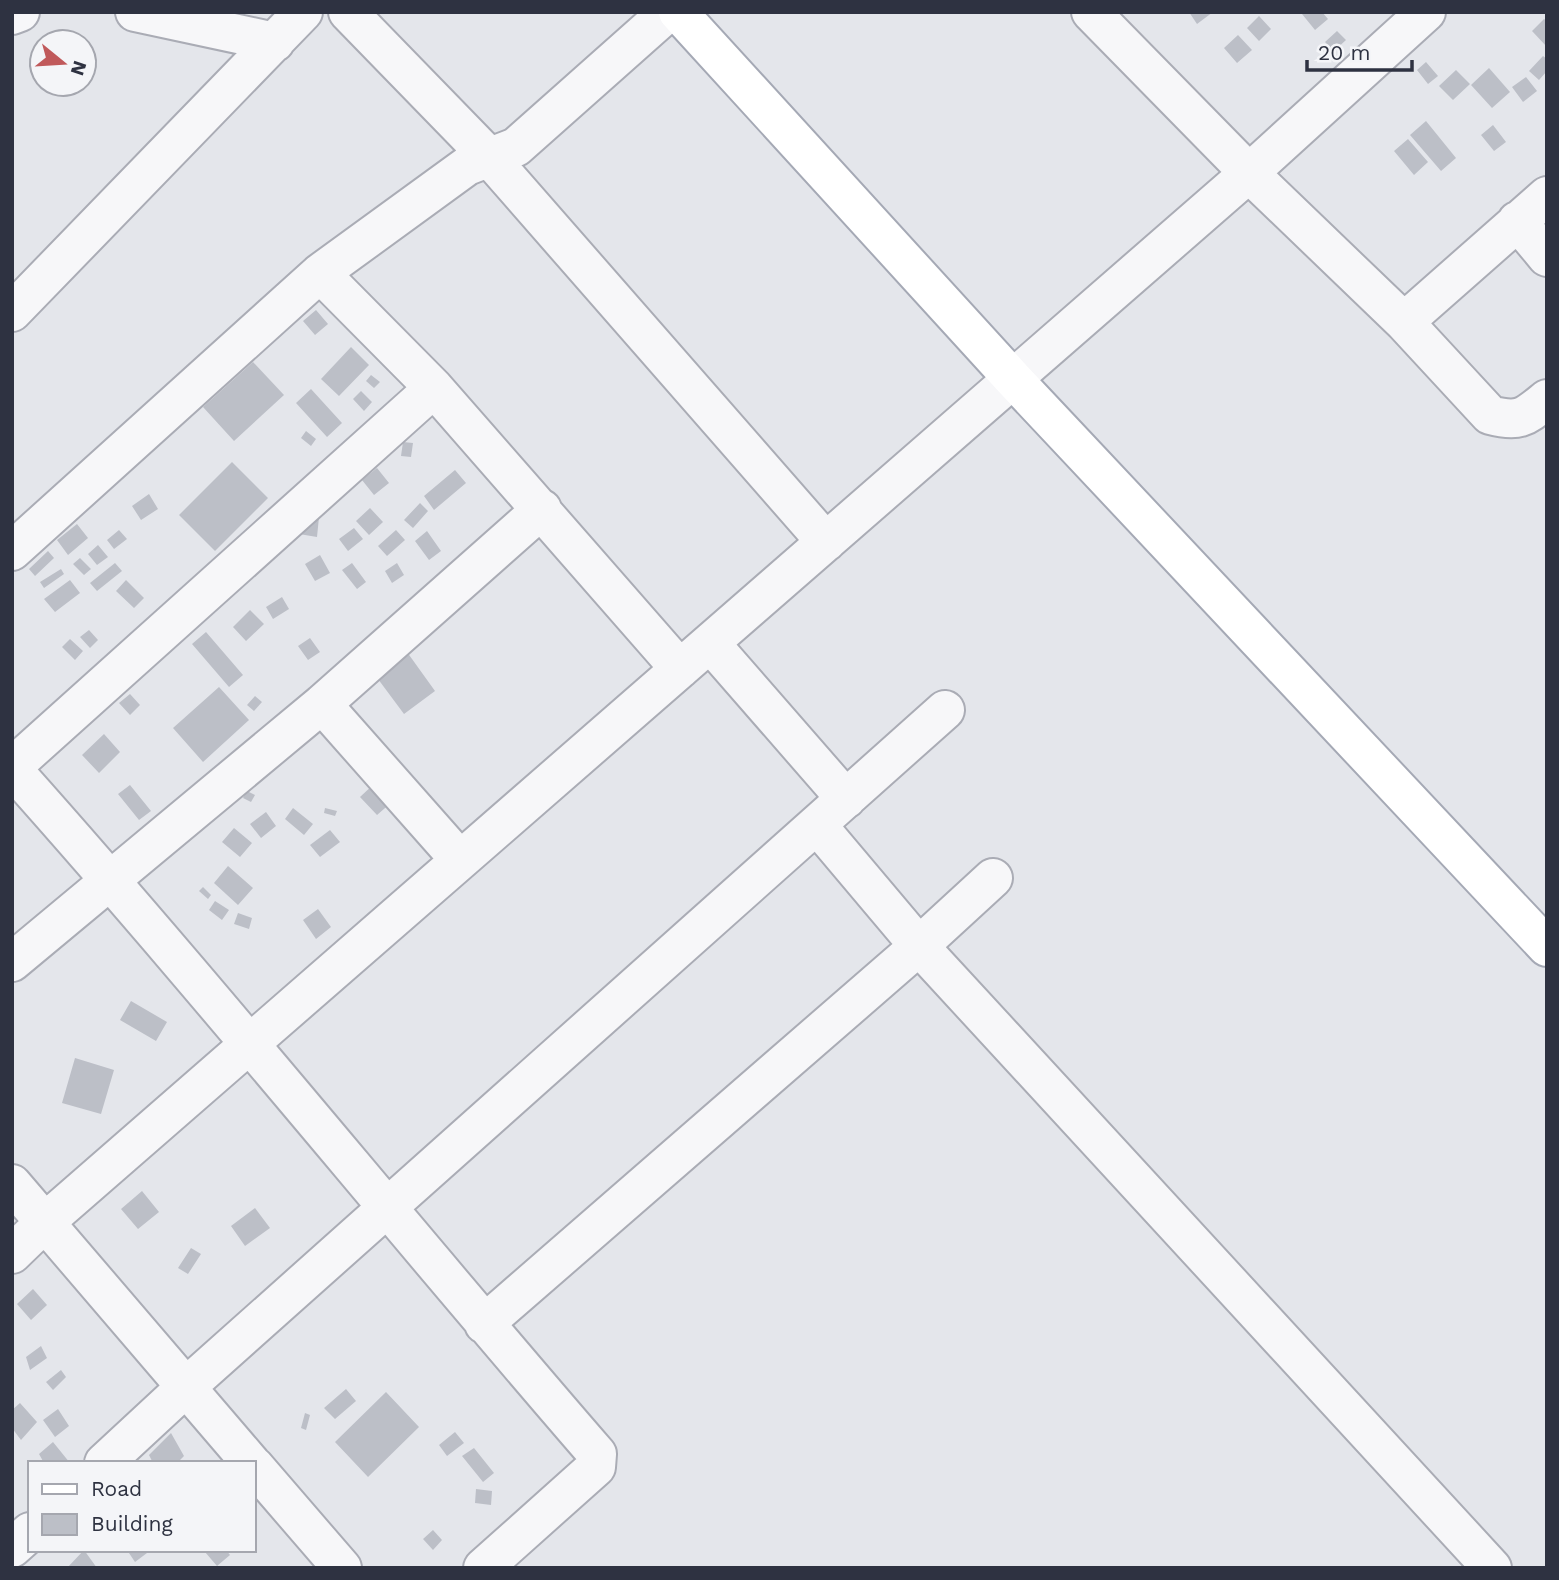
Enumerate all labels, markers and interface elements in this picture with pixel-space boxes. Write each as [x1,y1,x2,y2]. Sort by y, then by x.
north arrow [28,28,98,98]
scale bar [1307,28,1412,72]
text: 20 m [1318,40,1370,65]
text: N [66,58,92,78]
legend [28,1461,256,1552]
text: Road [91,1476,142,1501]
text: Building [91,1511,173,1536]

